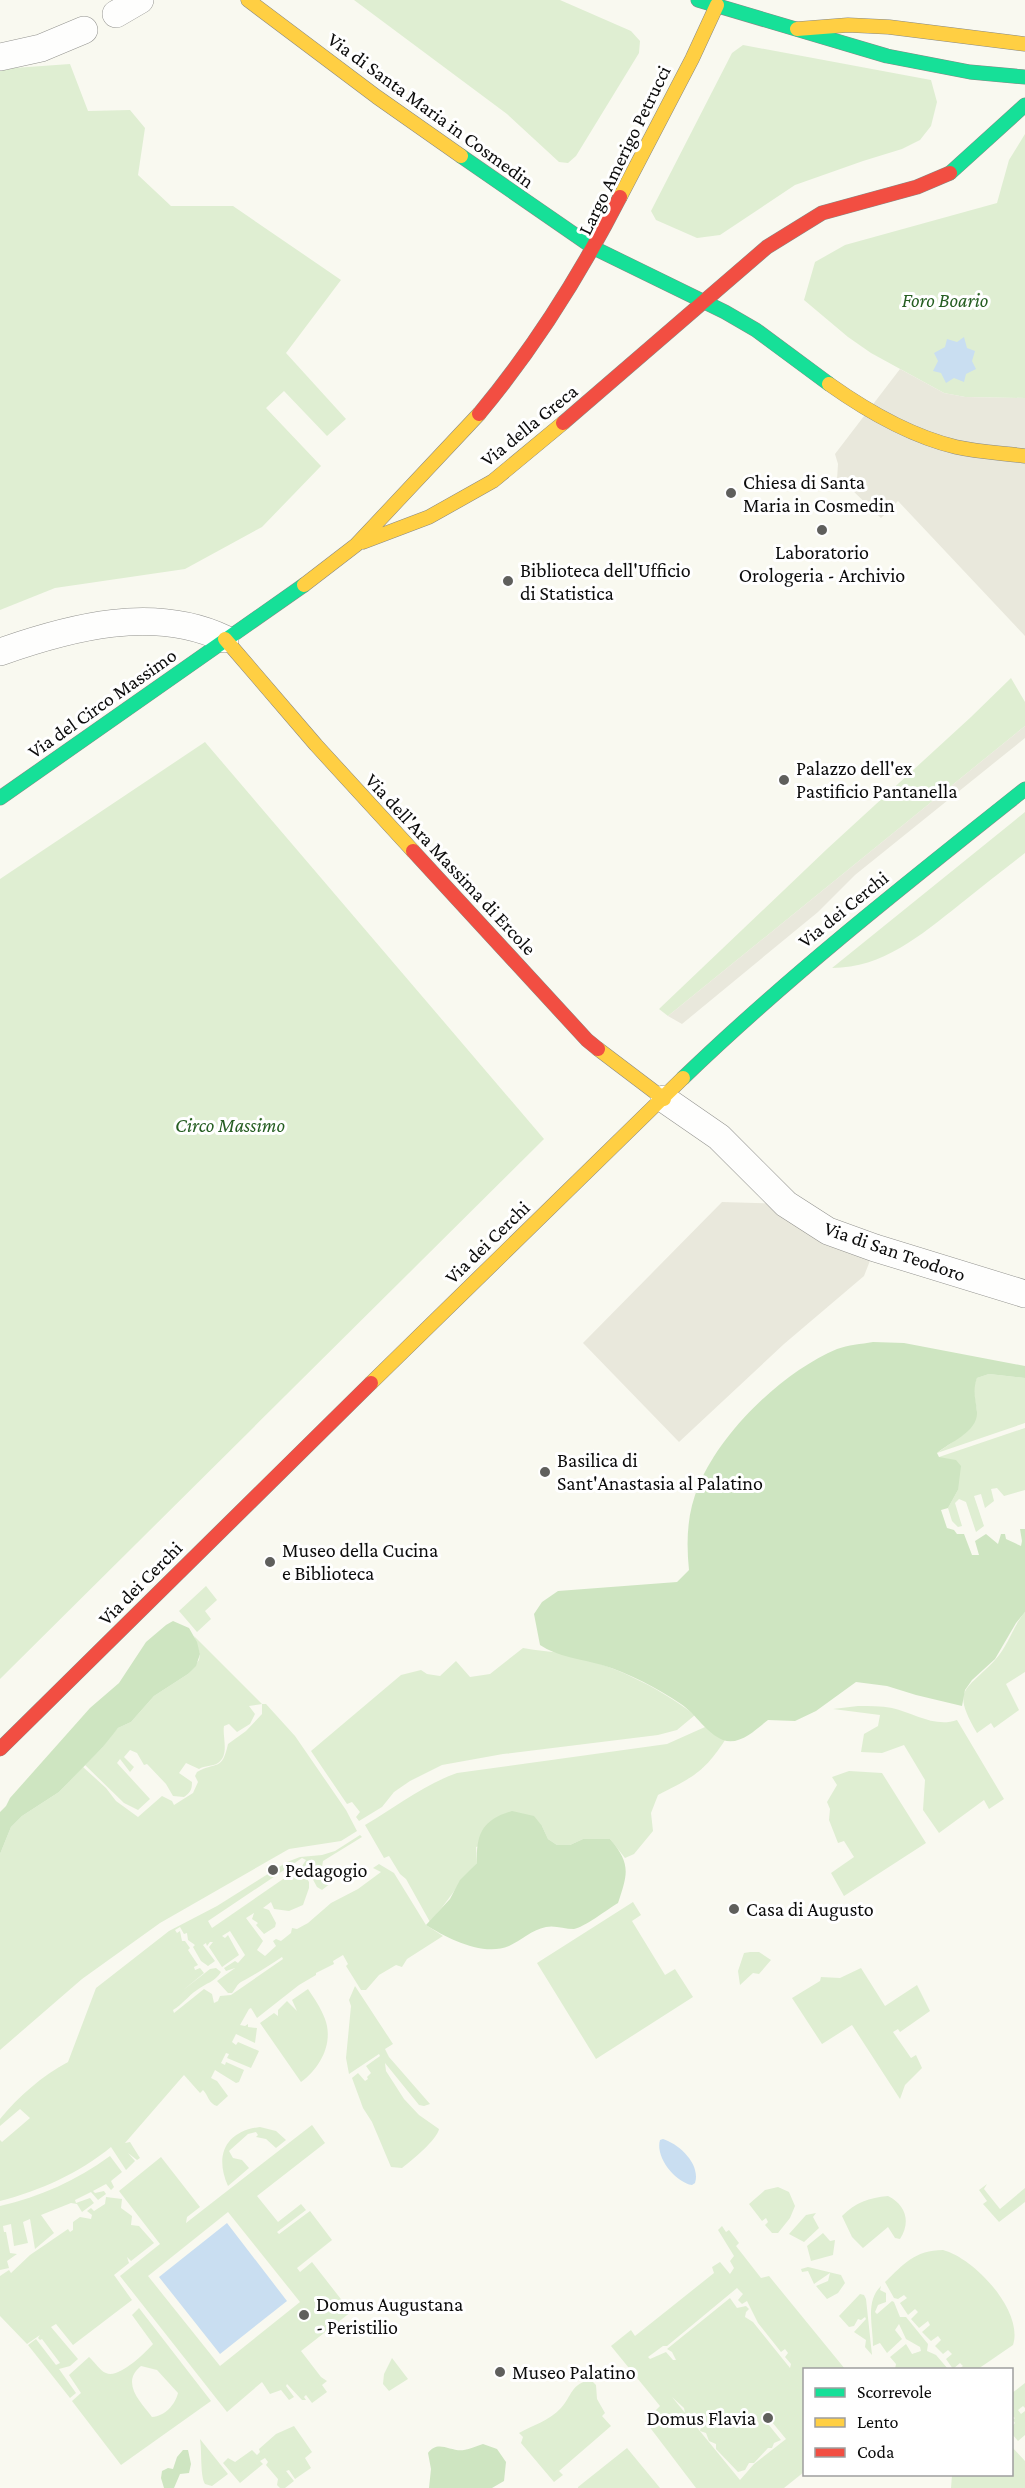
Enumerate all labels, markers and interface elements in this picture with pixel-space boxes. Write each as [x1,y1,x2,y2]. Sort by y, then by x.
street label: Via di Santa Maria in Cosmedin [324,28,539,192]
street label: Largo Amerigo Petrucci [573,62,675,239]
park label: Foro Boario [902,289,988,311]
street label: Via della Greca [476,379,582,471]
place label: Chiesa di Santa Maria in Cosmedin [743,471,895,516]
marker: Chiesa di Santa Maria in Cosmedin [724,486,738,500]
marker: Laboratorio Orologeria - Archivio [815,523,829,537]
place label: Laboratorio Orologeria - Archivio [739,541,905,587]
place label: Biblioteca dell'Ufficio di Statistica [520,559,691,604]
marker: Biblioteca dell'Ufficio di Statistica [501,574,515,588]
street label: Via del Circo Massimo [24,643,180,762]
place label: Palazzo dell'ex Pastificio Pantanella [796,757,957,802]
street label: Via dell'Ara Massima di Ercole [361,769,541,959]
marker: Palazzo dell'ex Pastificio Pantanella [777,773,791,787]
street label: Via dei Cerchi [794,866,892,952]
park label: Circo Massimo [175,1114,285,1136]
street label: Via dei Cerchi [440,1196,534,1288]
street label: Via di San Teodoro [822,1217,969,1285]
place label: Basilica di Sant'Anastasia al Palatino [557,1449,763,1494]
marker: Basilica di Sant'Anastasia al Palatino [538,1465,552,1479]
street label: Via dei Cerchi [94,1537,186,1629]
place label: Museo della Cucina e Biblioteca [282,1539,438,1584]
marker: Museo della Cucina e Biblioteca [263,1555,277,1569]
place label: Pedagogio [285,1859,368,1882]
marker: Pedagogio [266,1863,280,1877]
place label: Casa di Augusto [746,1898,874,1921]
marker: Casa di Augusto [727,1902,741,1916]
place label: Domus Augustana - Peristilio [316,2293,463,2338]
marker: Domus Augustana - Peristilio [297,2308,311,2322]
place label: Museo Palatino [512,2361,636,2383]
marker: Museo Palatino [493,2365,507,2379]
legend [803,2368,1013,2476]
text: Scorrevole [857,2382,932,2402]
place label: Domus Flavia [646,2407,756,2429]
marker: Domus Flavia [761,2411,775,2425]
text: Lento [857,2412,898,2432]
text: Coda [857,2442,894,2462]

